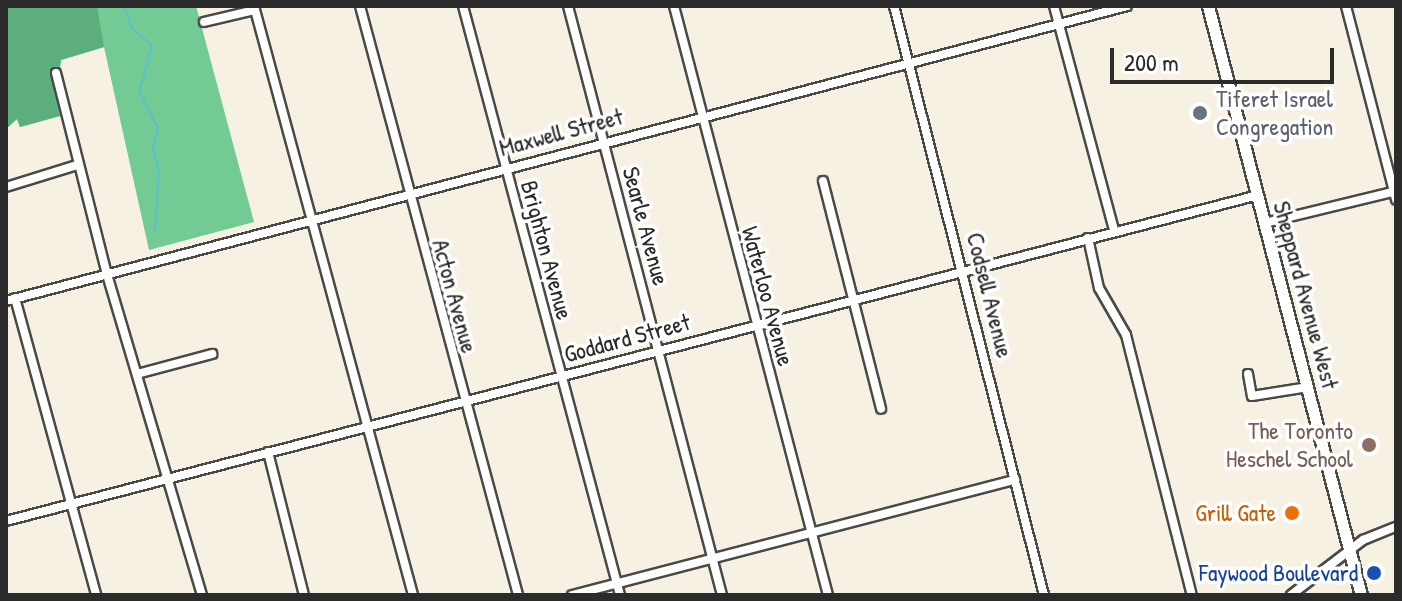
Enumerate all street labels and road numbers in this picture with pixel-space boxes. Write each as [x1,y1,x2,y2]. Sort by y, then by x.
street label: Maxwell Street [496,102,626,162]
street label: Searle Avenue [616,164,676,288]
street label: Brighton Avenue [515,177,579,323]
street label: Sheppard Avenue West [1267,198,1345,392]
street label: Waterloo Avenue [736,223,800,369]
street label: Codsell Avenue [961,230,1019,360]
street label: Acton Avenue [426,236,484,356]
street label: Goddard Street [561,307,693,369]

